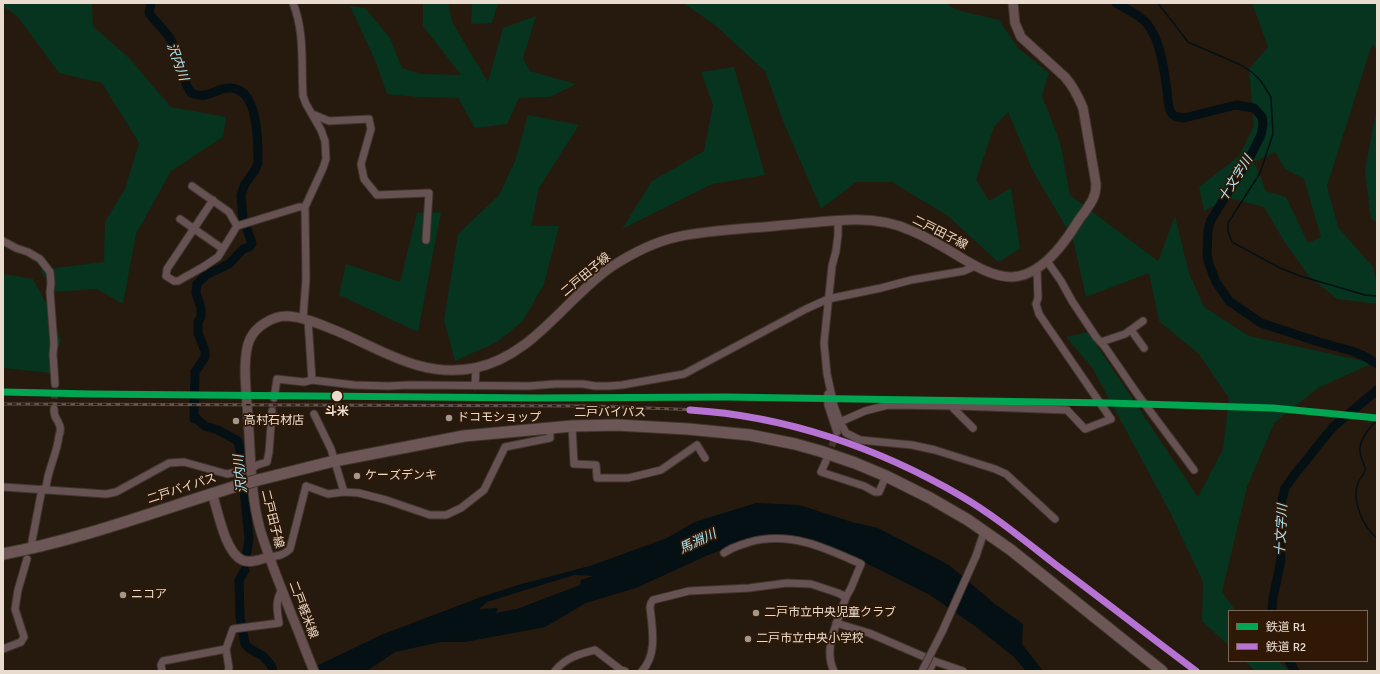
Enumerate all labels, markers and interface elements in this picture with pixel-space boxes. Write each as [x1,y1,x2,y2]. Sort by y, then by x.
water label: 沢内川 [163,41,191,83]
water label: 十文字川 [1216,153,1256,205]
street label: 二戸田子線 [910,213,970,253]
street label: 二戸田子線 [558,250,614,300]
marker: 斗米 [330,389,344,403]
place label: 斗米 [325,405,349,419]
street label: 二戸バイパス [574,406,646,420]
place label: ドコモショップ [457,411,541,425]
marker: ドコモショップ [444,413,454,423]
place label: 高村石材店 [244,414,304,428]
marker: 高村石材店 [231,416,241,426]
water label: 沢内川 [231,454,251,494]
place label: ケーズデンキ [365,469,437,483]
street label: 二戸バイパス [146,471,218,507]
marker: ケーズデンキ [352,471,362,481]
street label: 二戸田子線 [258,488,286,550]
water label: 十文字川 [1273,504,1291,556]
water label: 馬淵川 [677,527,719,557]
street label: 二戸軽米線 [286,579,320,641]
place label: ニコア [131,588,167,602]
marker: ニコア [118,590,128,600]
place label: 二戸市立中央児童クラブ [764,606,896,620]
marker: 二戸市立中央児童クラブ [751,608,761,618]
legend [1228,610,1368,662]
text: 鉄道 R1 [1266,620,1306,635]
place label: 二戸市立中央小学校 [756,632,864,646]
marker: 二戸市立中央小学校 [743,634,753,644]
text: 鉄道 R2 [1266,640,1306,655]

